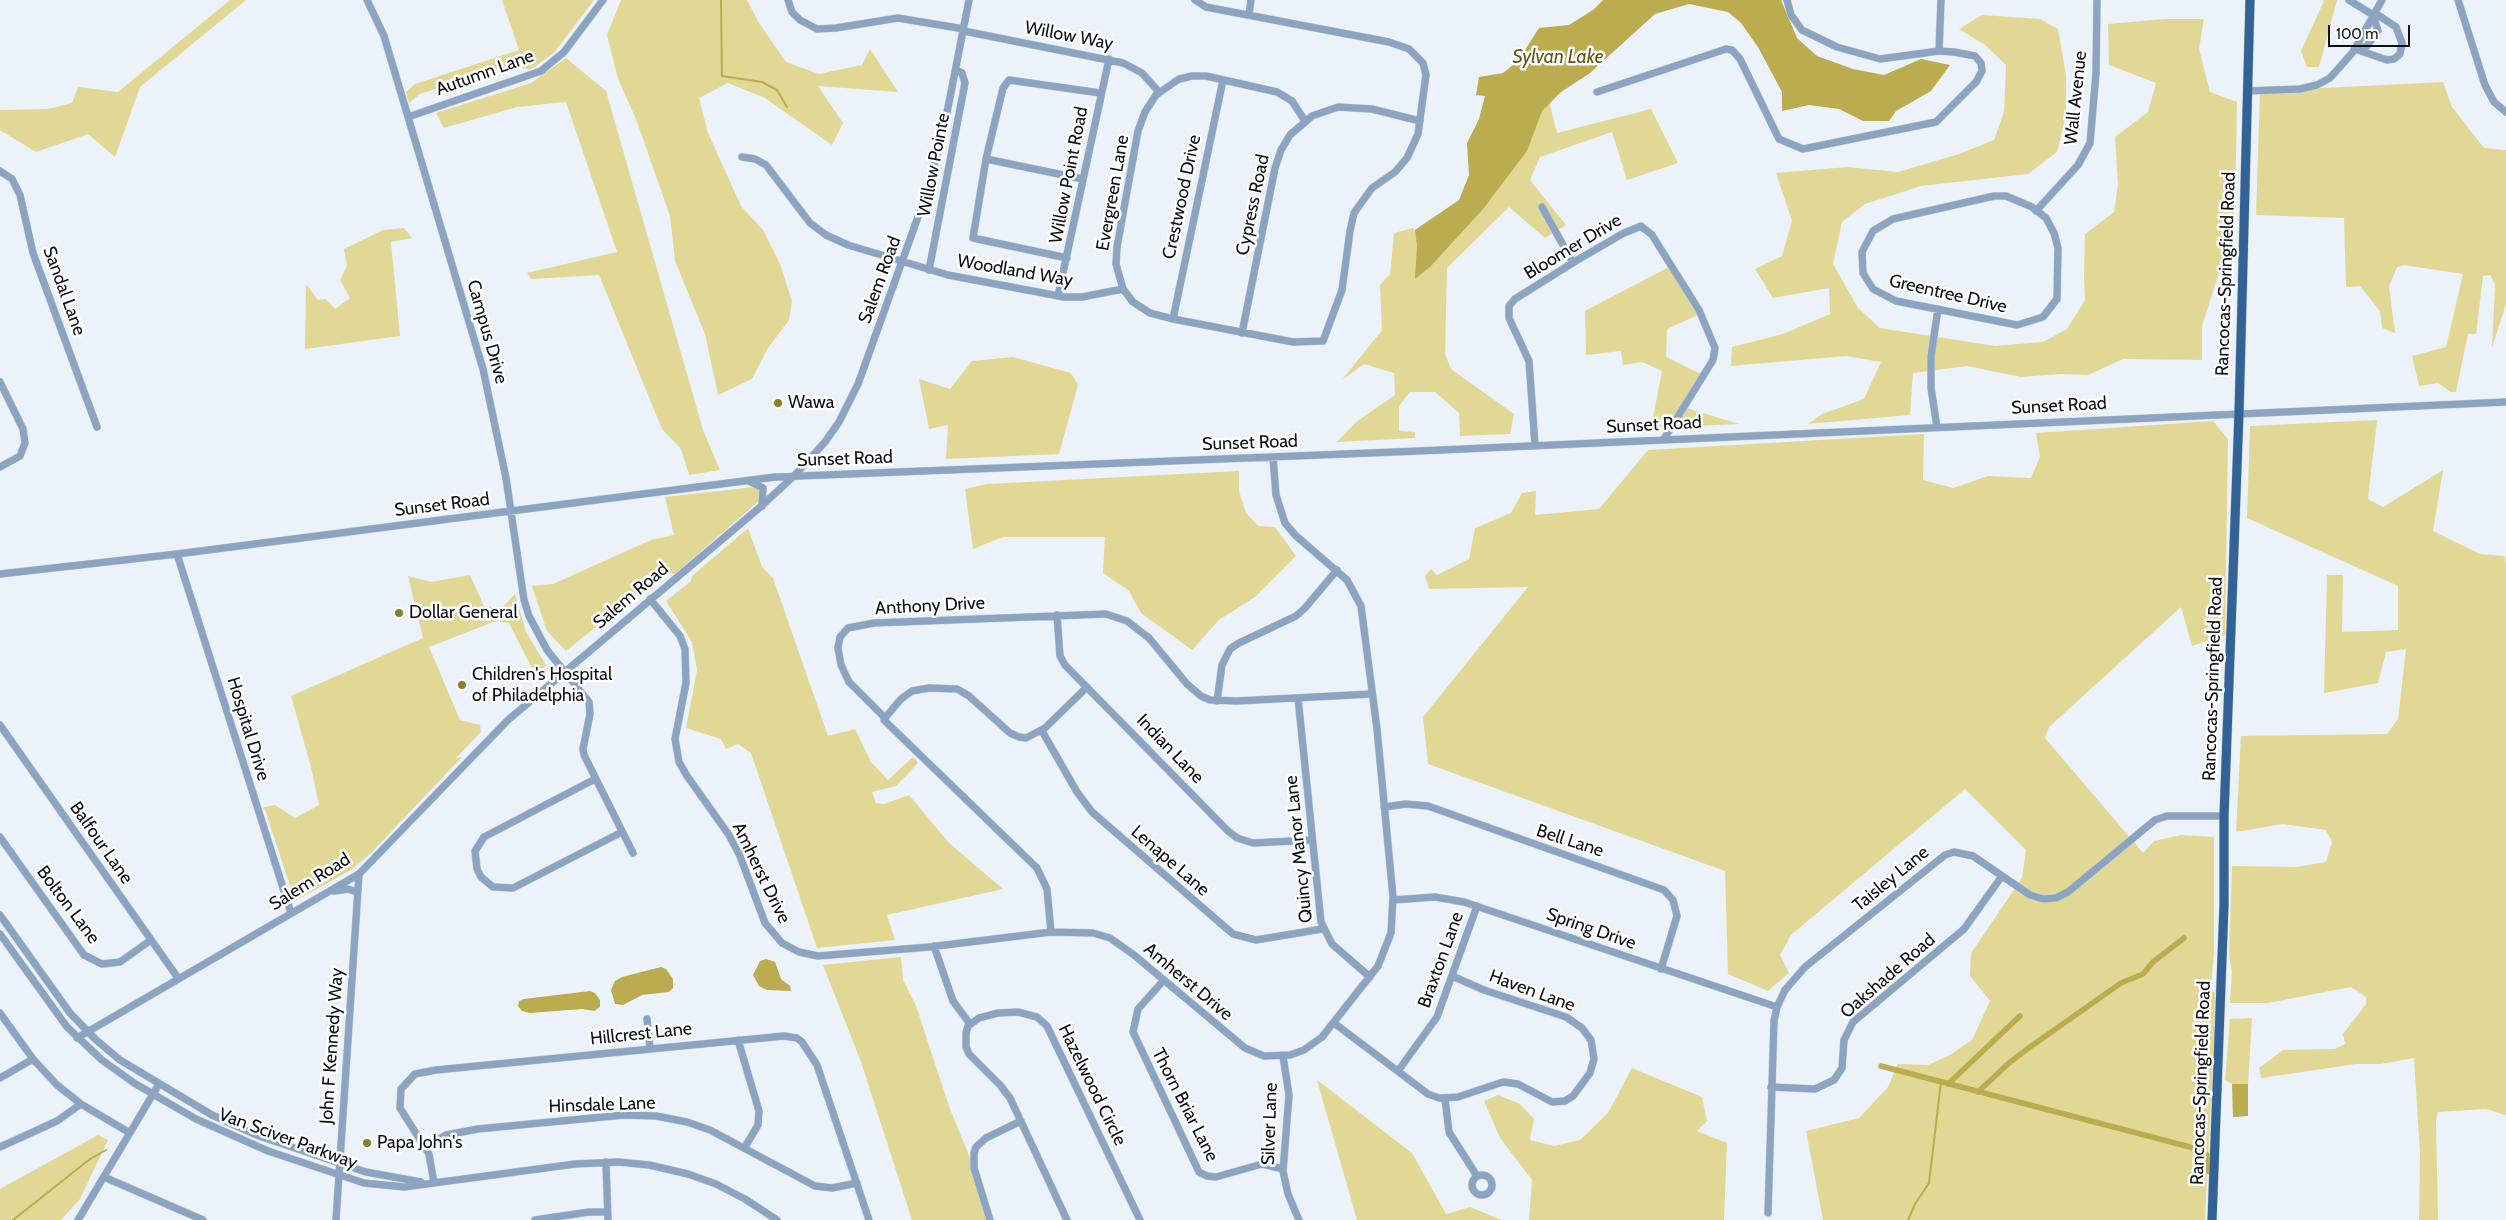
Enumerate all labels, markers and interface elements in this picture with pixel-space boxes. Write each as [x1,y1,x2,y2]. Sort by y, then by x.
scale bar [2331,15,2414,47]
street label: Willow Way [1023,17,1115,55]
text: 100 m [2336,25,2378,43]
street label: Autumn Lane [433,45,537,101]
water label: Sylvan Lake [1513,46,1603,68]
street label: Wall Avenue [2060,50,2092,146]
street label: Willow Point Road [1045,105,1093,245]
street label: Willow Pointe [913,111,955,219]
street label: Evergreen Lane [1092,133,1134,253]
street label: Crestwood Drive [1158,133,1206,261]
street label: Cypress Road [1232,153,1274,257]
street label: Rancocas-Springfield Road [2212,172,2240,376]
street label: Bloomer Drive [1520,209,1626,285]
street label: Salem Road [854,233,906,327]
street label: Sandal Lane [38,244,90,338]
street label: Woodland Way [956,250,1074,292]
street label: Greentree Drive [1887,270,2009,318]
street label: Campus Drive [462,278,512,386]
place label: Wawa [788,392,834,414]
street label: Sunset Road [2011,393,2107,419]
marker: Wawa [772,397,784,409]
street label: Sunset Road [1606,412,1702,438]
street label: Sunset Road [1202,431,1298,455]
street label: Sunset Road [797,447,893,471]
street label: Sunset Road [393,488,491,522]
street label: Salem Road [589,558,673,634]
street label: Rancocas-Springfield Road [2199,577,2227,781]
street label: Anthony Drive [874,592,986,620]
place label: Dollar General [409,602,518,624]
marker: Dollar General [393,607,405,619]
place label: Children's Hospital of Philadelphia [472,664,612,706]
street label: Hospital Drive [222,675,274,783]
marker: Children's Hospital of Philadelphia [456,679,468,691]
street label: Indian Lane [1132,710,1208,788]
street label: Quincy Manor Lane [1281,774,1317,924]
street label: Balfour Lane [65,798,137,888]
street label: Amherst Drive [727,819,795,927]
street label: Bell Lane [1534,820,1606,862]
street label: Lenape Lane [1126,821,1214,901]
street label: Taisley Lane [1849,842,1933,916]
street label: Salem Road [266,849,354,915]
street label: Bolton Lane [32,862,104,948]
street label: Spring Drive [1543,904,1639,954]
street label: Braxton Lane [1414,909,1468,1011]
street label: Oakshade Road [1836,929,1940,1023]
street label: Amherst Drive [1139,939,1237,1025]
street label: Haven Lane [1486,965,1578,1017]
street label: John F Kennedy Way [316,967,348,1125]
street label: Rancocas-Springfield Road [2187,981,2215,1185]
street label: Hillcrest Lane [589,1018,693,1050]
street label: Hazelwood Circle [1053,1021,1131,1149]
street label: Thorn Briar Lane [1147,1045,1223,1165]
street label: Silver Lane [1258,1082,1282,1166]
street label: Hinsdale Lane [548,1092,656,1118]
street label: Van Sciver Parkway [216,1104,360,1174]
place label: Papa John's [377,1132,462,1154]
marker: Papa John's [361,1137,373,1149]

